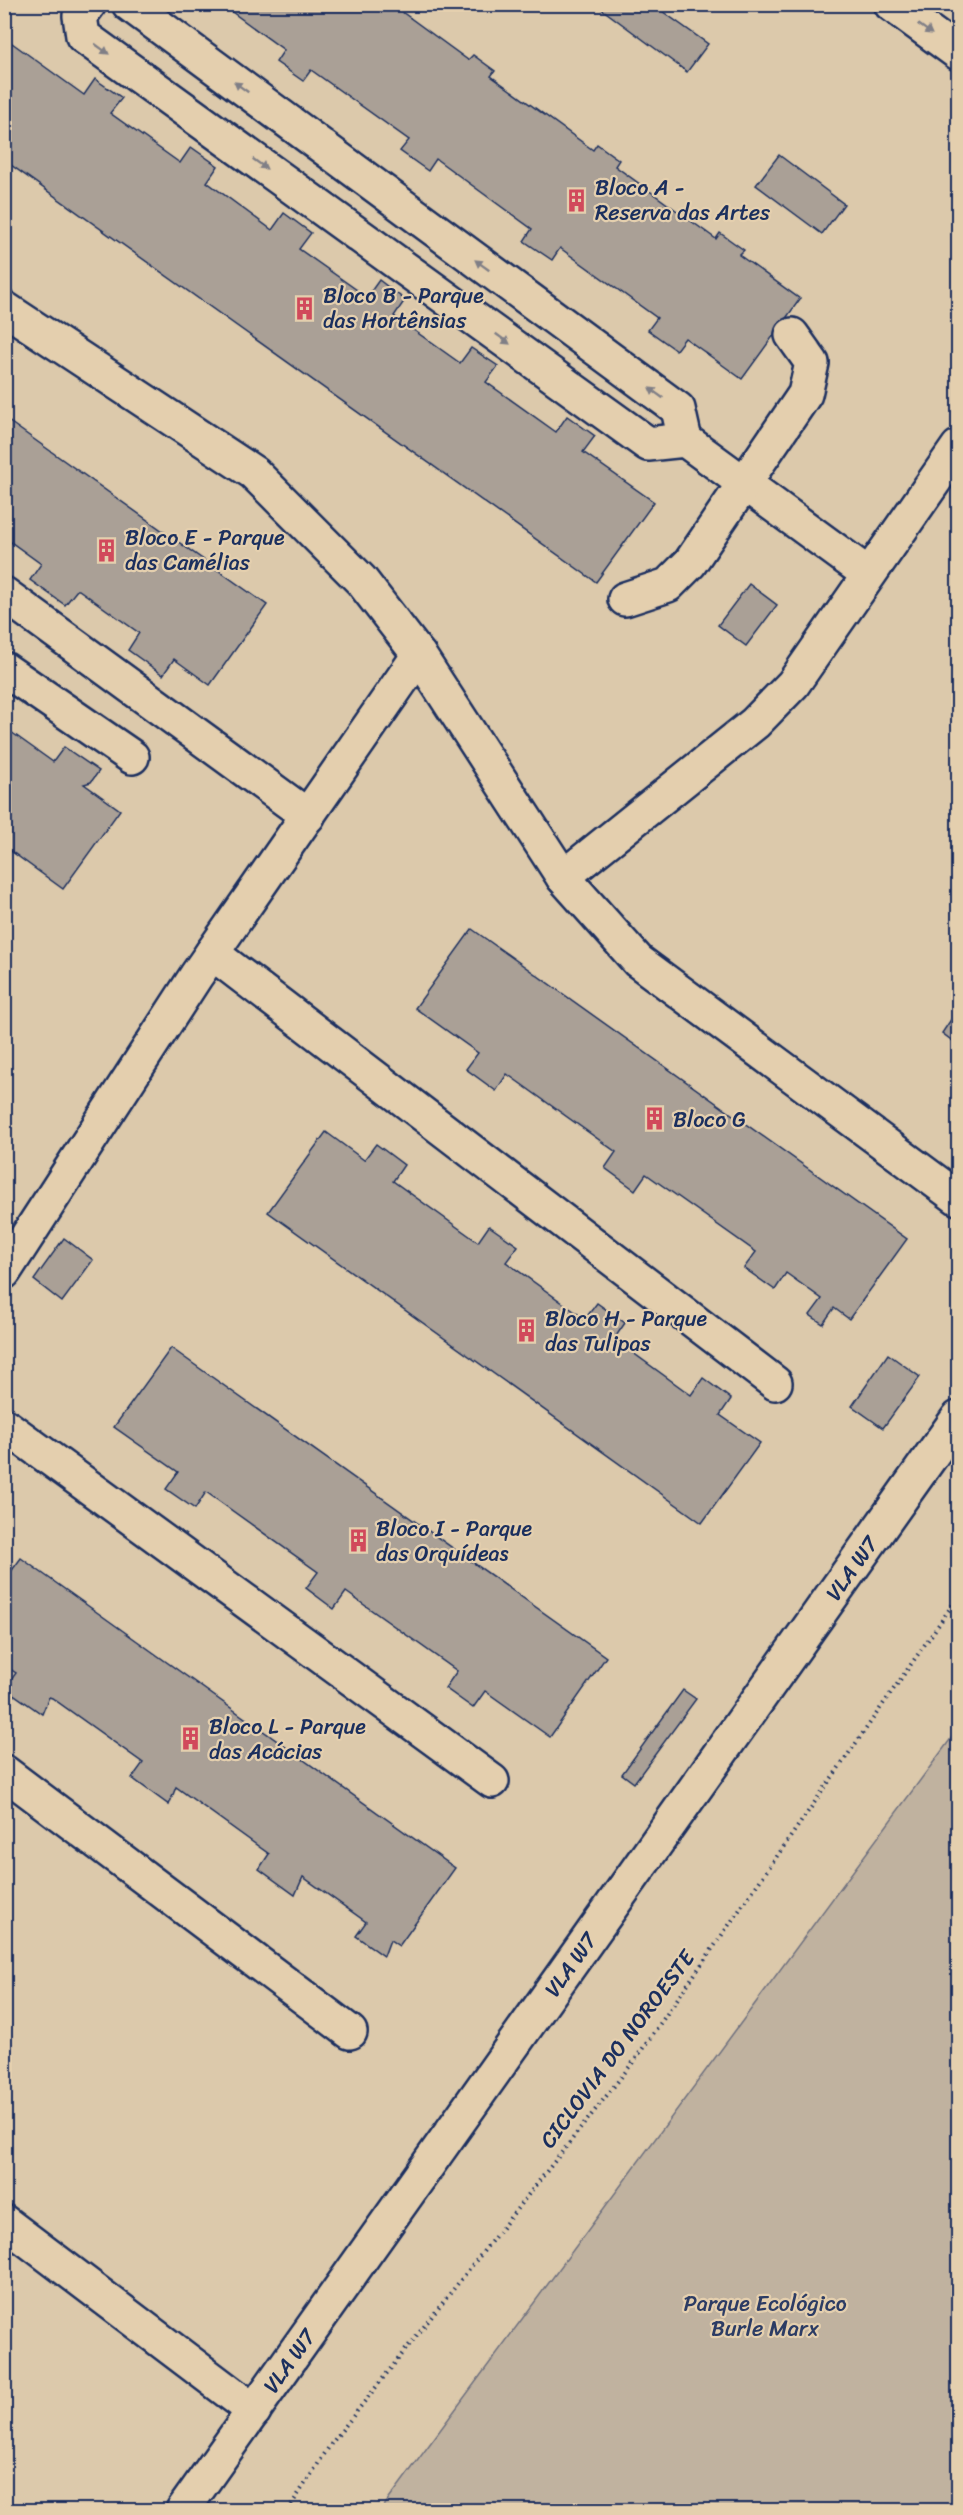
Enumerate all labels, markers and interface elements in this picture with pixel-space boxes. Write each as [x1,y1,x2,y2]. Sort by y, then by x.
one-way arrow [916,23,932,35]
one-way arrow [95,43,110,55]
one-way arrow [233,81,249,93]
one-way arrow [252,158,268,170]
place label: Bloco A - Reserva das Artes [595,168,771,232]
building icon: Bloco A - Reserva das Artes [564,187,590,213]
one-way arrow [475,259,491,271]
place label: Bloco B - Parque das Hortênsias [323,276,484,340]
building icon: Bloco B - Parque das Hortênsias [292,295,318,321]
one-way arrow [495,333,511,345]
one-way arrow [649,387,665,399]
place label: Bloco E - Parque das Camélias [125,518,285,582]
building icon: Bloco E - Parque das Camélias [94,537,120,563]
place label: Bloco G [673,1100,746,1139]
building icon: Bloco G [642,1106,668,1132]
place label: Bloco H - Parque das Tulipas [545,1299,708,1363]
building icon: Bloco H - Parque das Tulipas [514,1318,540,1344]
place label: Bloco I - Parque das Orquídeas [376,1509,532,1573]
street label: VLA W7 [815,1526,889,1609]
building icon: Bloco I - Parque das Orquídeas [345,1528,371,1554]
place label: Bloco L - Parque das Acácias [209,1707,366,1771]
building icon: Bloco L - Parque das Acácias [178,1726,204,1752]
street label: VLA W7 [533,1923,608,2005]
street label: CICLOVIA DO NOROESTE [529,1940,706,2157]
park label: Parque Ecológico Burle Marx [683,2284,847,2348]
street label: VLA W7 [252,2319,327,2402]

